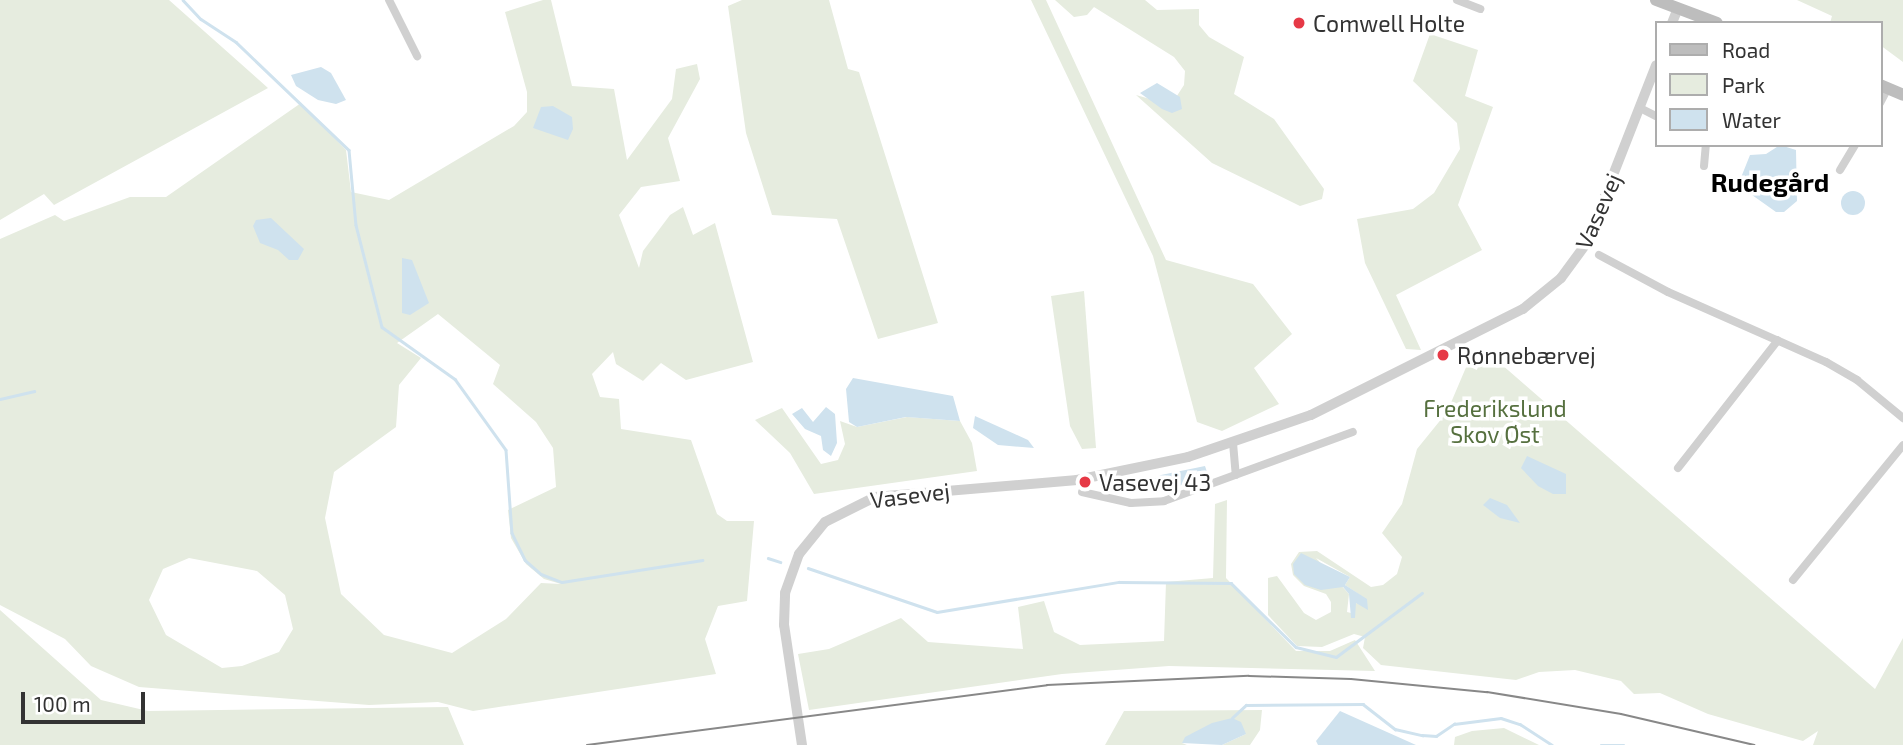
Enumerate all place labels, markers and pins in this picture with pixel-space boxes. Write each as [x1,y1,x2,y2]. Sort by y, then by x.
place label: Comwell Holte [1313,9,1466,37]
marker: Comwell Holte [1291,15,1307,31]
place label: Rønnebærvej [1457,341,1596,369]
marker: Rønnebærvej [1435,347,1451,363]
place label: Vasevej 43 [1099,468,1211,496]
marker: Vasevej 43 [1077,474,1093,490]

